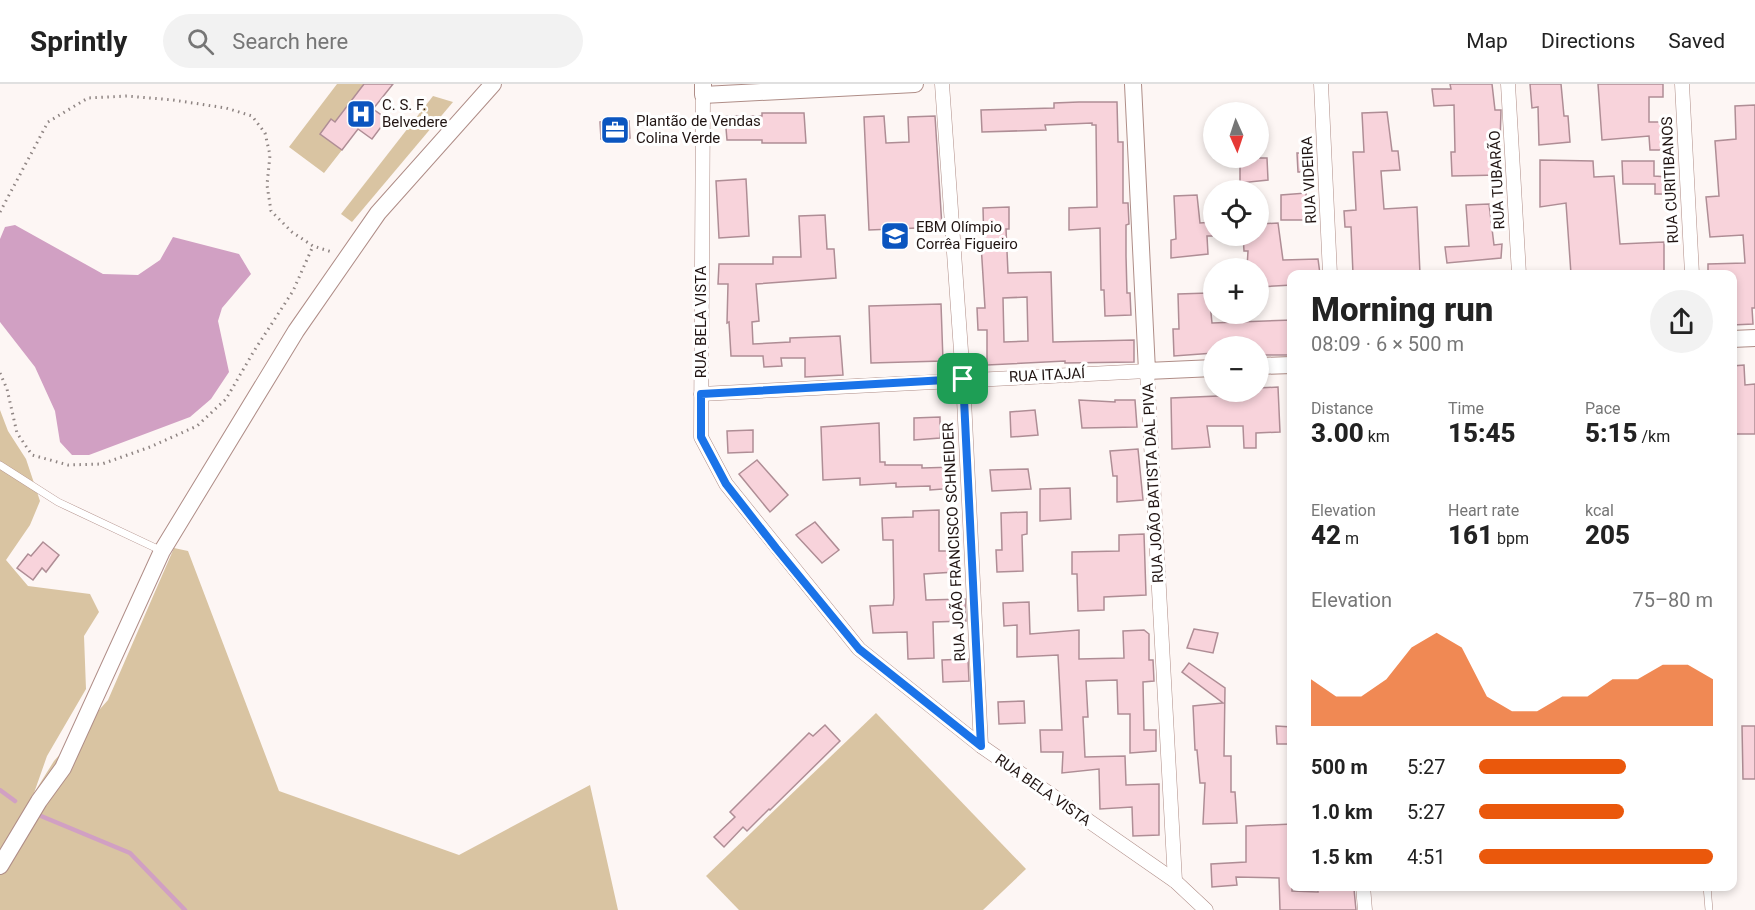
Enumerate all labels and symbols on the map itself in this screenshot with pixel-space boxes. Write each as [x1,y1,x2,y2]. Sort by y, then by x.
place label: C. S. F. Belvedere [382,96,447,131]
hospital icon: C. S. F. Belvedere [345,98,377,130]
north arrow [1203,102,1269,168]
place label: Plantão de Vendas Colina Verde [636,112,761,147]
office icon: Plantão de Vendas Colina Verde [599,114,631,146]
street label: RUA CURITIBANOS [1658,116,1682,244]
street label: RUA TUBARÃO [1485,130,1509,230]
street label: RUA VIDEIRA [1298,136,1320,224]
place label: EBM Olímpio Corrêa Figueiro [916,218,1018,253]
school or university icon: EBM Olímpio Corrêa Figueiro [879,220,911,252]
street label: RUA BELA VISTA [692,265,710,378]
pin [937,353,988,404]
street label: RUA ITAJAÍ [1008,364,1086,386]
street label: RUA JOÃO BATISTA DAL PIVA [1139,382,1167,583]
street label: RUA JOÃO FRANCISCO SCHNEIDER [939,422,969,662]
street label: RUA BELA VISTA [992,750,1094,830]

